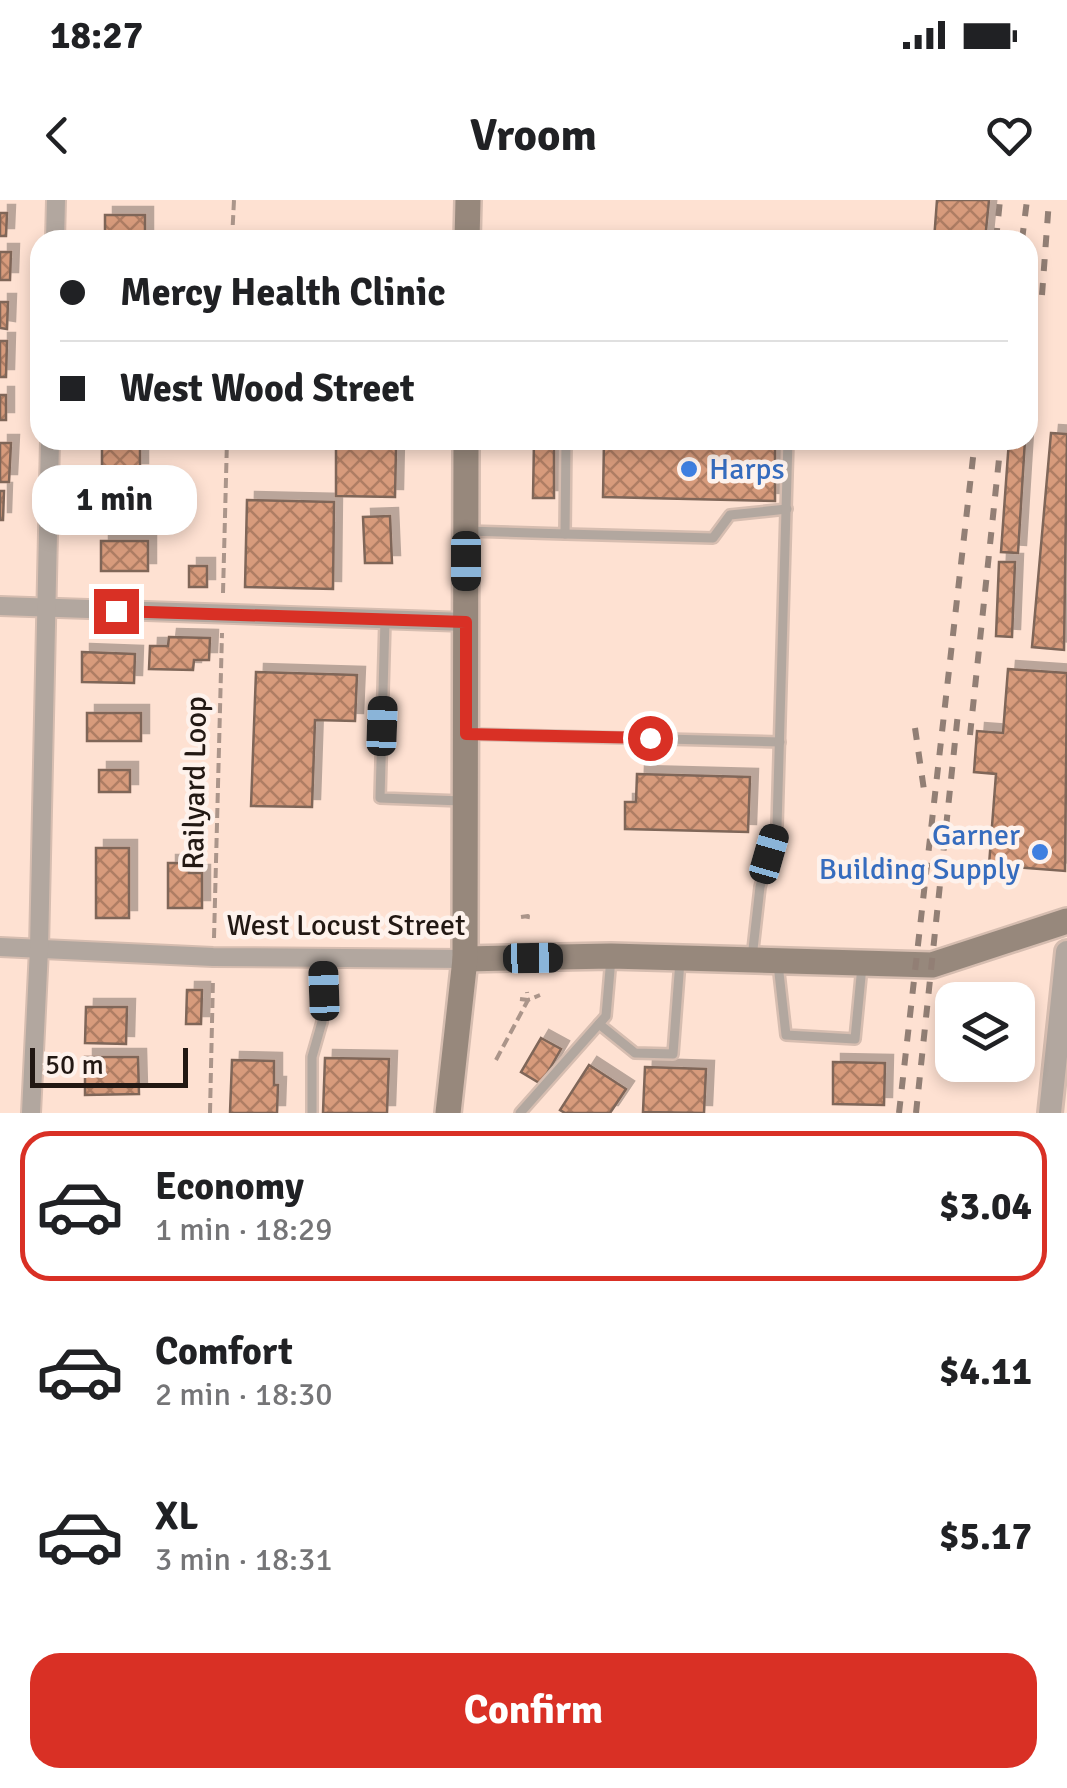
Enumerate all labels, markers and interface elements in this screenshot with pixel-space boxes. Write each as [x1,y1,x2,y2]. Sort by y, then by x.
text: 18:27 [50,12,143,59]
icon: back [30,108,85,163]
text: Vroom [470,108,597,163]
icon: heart [982,108,1037,163]
text: Mercy Health Clinic [120,269,445,316]
text: West Wood Street [120,365,414,412]
place label: Harps [709,451,785,488]
marker: Harps [678,458,700,480]
callout: 1 min [34,466,198,536]
text: 1 min [76,480,153,519]
car [451,531,481,591]
route end [94,589,139,634]
car [366,695,398,757]
street label: Railyard Loop [175,696,215,870]
route start [628,716,673,761]
place label: Garner Building Supply [819,817,1020,888]
car [746,821,792,887]
marker: Garner Building Supply [1029,841,1051,863]
street label: West Locust Street [227,907,466,944]
car [503,942,563,974]
car [308,960,340,1022]
map controls [935,982,1035,1082]
button: layers [935,982,1035,1082]
scale bar [30,1043,188,1088]
text: 50 m [45,1048,104,1082]
icon: car [35,1161,125,1251]
text: Economy [155,1163,304,1210]
text: $3.04 [939,1183,1032,1230]
text: 1 min · 18:29 [155,1210,333,1249]
icon: car [35,1326,125,1416]
text: Comfort [155,1328,293,1375]
text: $4.11 [939,1348,1032,1395]
text: 2 min · 18:30 [155,1375,333,1414]
icon: car [35,1491,125,1581]
text: XL [155,1493,198,1540]
text: $5.17 [939,1513,1032,1560]
text: 3 min · 18:31 [155,1540,333,1579]
button: Confirm [30,1653,1037,1768]

